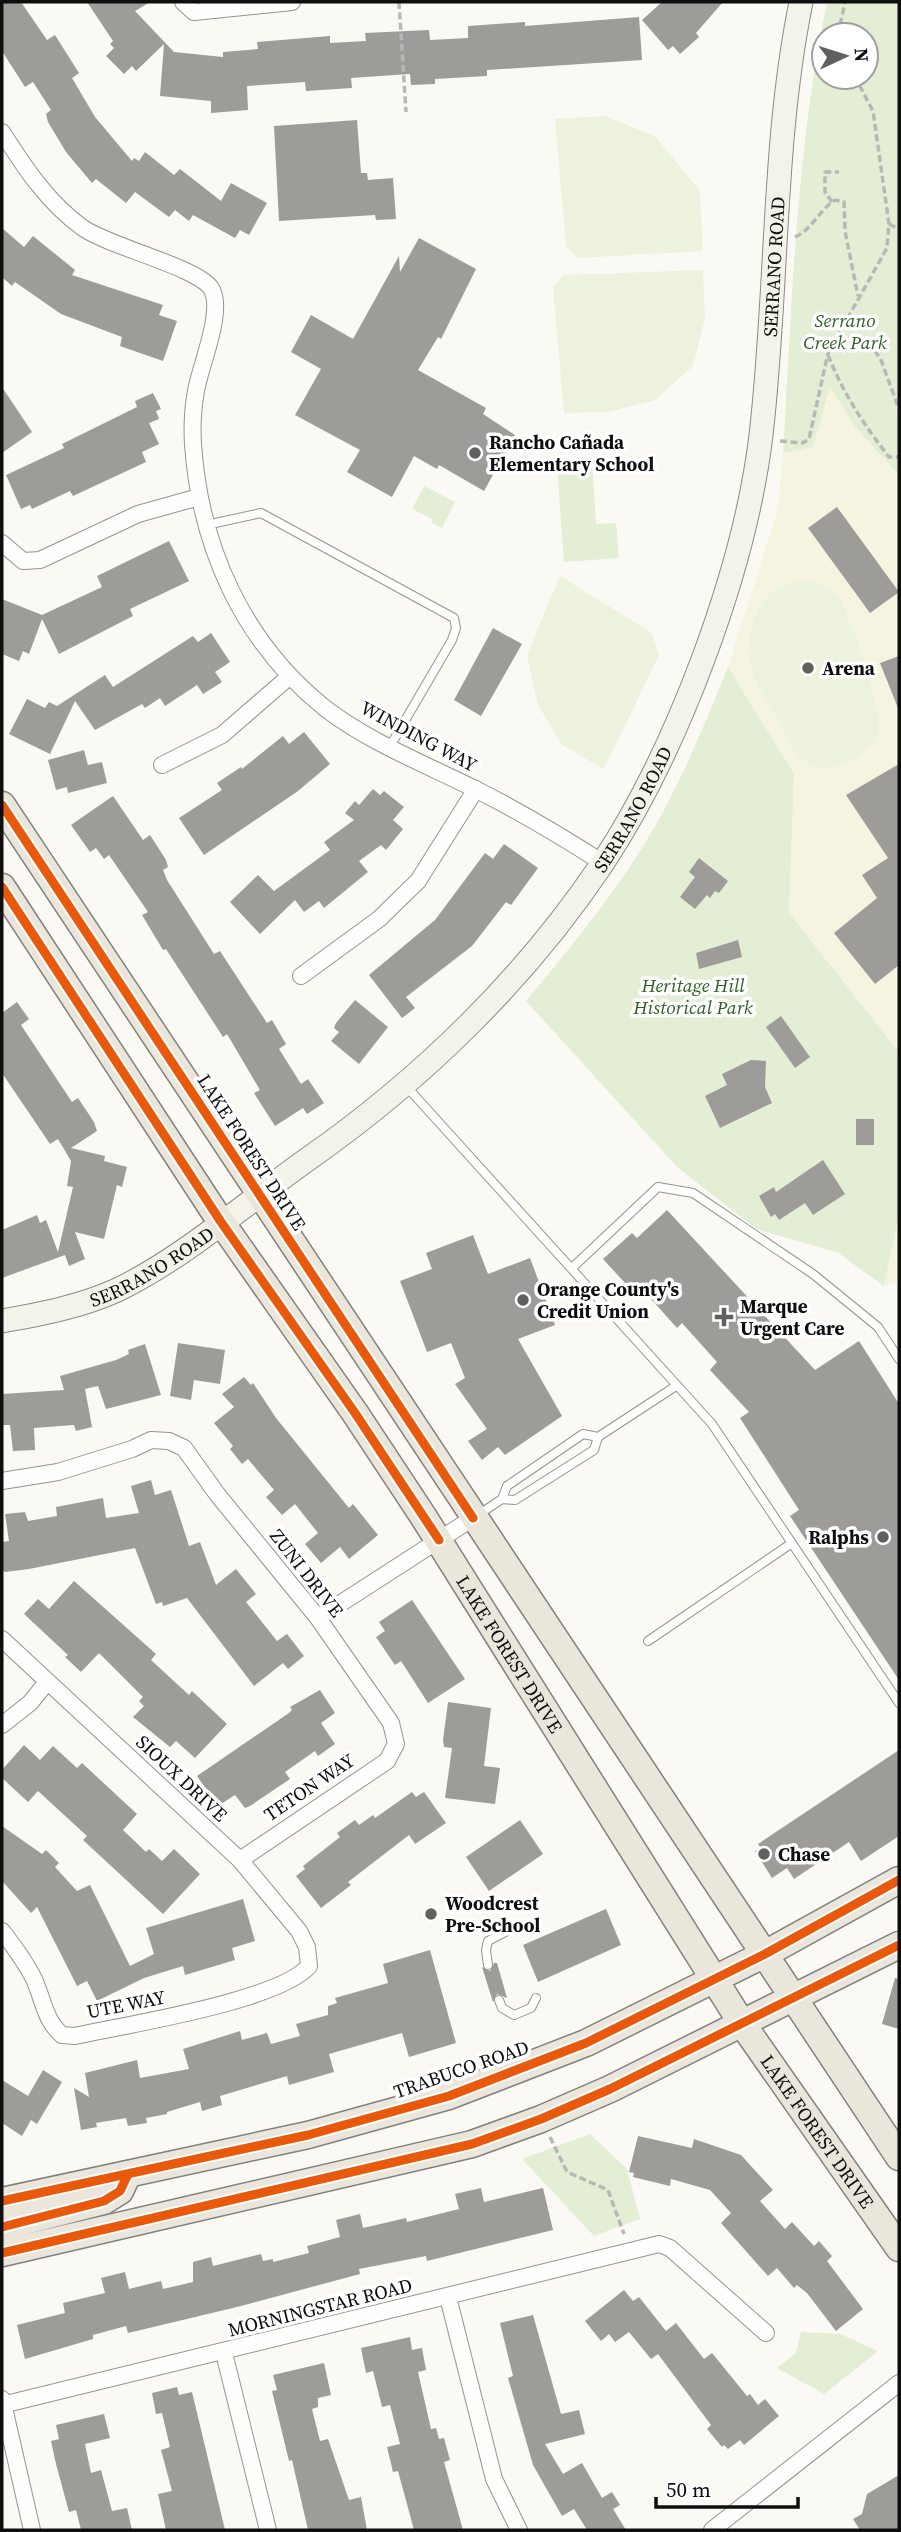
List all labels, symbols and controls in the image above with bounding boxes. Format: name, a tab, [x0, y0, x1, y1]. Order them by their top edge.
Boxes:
north arrow	[810, 21, 880, 91]
text: N	[849, 47, 875, 63]
street label: SERRANO ROAD	[757, 196, 791, 338]
park label: Serrano Creek Park	[803, 307, 887, 355]
place label: Rancho Cañada Elementary School	[489, 429, 654, 477]
marker: Rancho Cañada Elementary School	[467, 445, 483, 461]
place label: Arena	[822, 655, 876, 681]
marker: Arena	[800, 660, 816, 676]
street label: WINDING WAY	[356, 694, 482, 778]
street label: SERRANO ROAD	[587, 742, 678, 877]
park label: Heritage Hill Historical Park	[632, 972, 753, 1020]
street label: LAKE FOREST DRIVE	[192, 1069, 312, 1235]
street label: SERRANO ROAD	[86, 1220, 219, 1313]
place label: Orange County's Credit Union	[537, 1276, 680, 1324]
marker: Orange County's Credit Union	[515, 1292, 531, 1308]
place label: Marque Urgent Care	[740, 1293, 845, 1341]
marker: Marque Urgent Care	[714, 1307, 734, 1327]
street label: ZUNI DRIVE	[264, 1523, 350, 1623]
place label: Ralphs	[808, 1524, 869, 1550]
marker: Ralphs	[875, 1529, 891, 1545]
street label: LAKE FOREST DRIVE	[450, 1570, 569, 1738]
street label: SIOUX DRIVE	[131, 1729, 233, 1827]
street label: TETON WAY	[259, 1747, 359, 1827]
place label: Chase	[778, 1841, 830, 1867]
marker: Chase	[756, 1846, 772, 1862]
place label: Woodcrest Pre-School	[445, 1890, 540, 1938]
marker: Woodcrest Pre-School	[423, 1906, 439, 1922]
street label: UTE WAY	[84, 1984, 168, 2024]
street label: TRABUCO ROAD	[390, 2034, 532, 2104]
street label: LAKE FOREST DRIVE	[755, 2049, 880, 2213]
street label: MORNINGSTAR ROAD	[225, 2272, 415, 2342]
scale bar	[656, 2466, 798, 2510]
text: 50 m	[666, 2475, 711, 2504]

